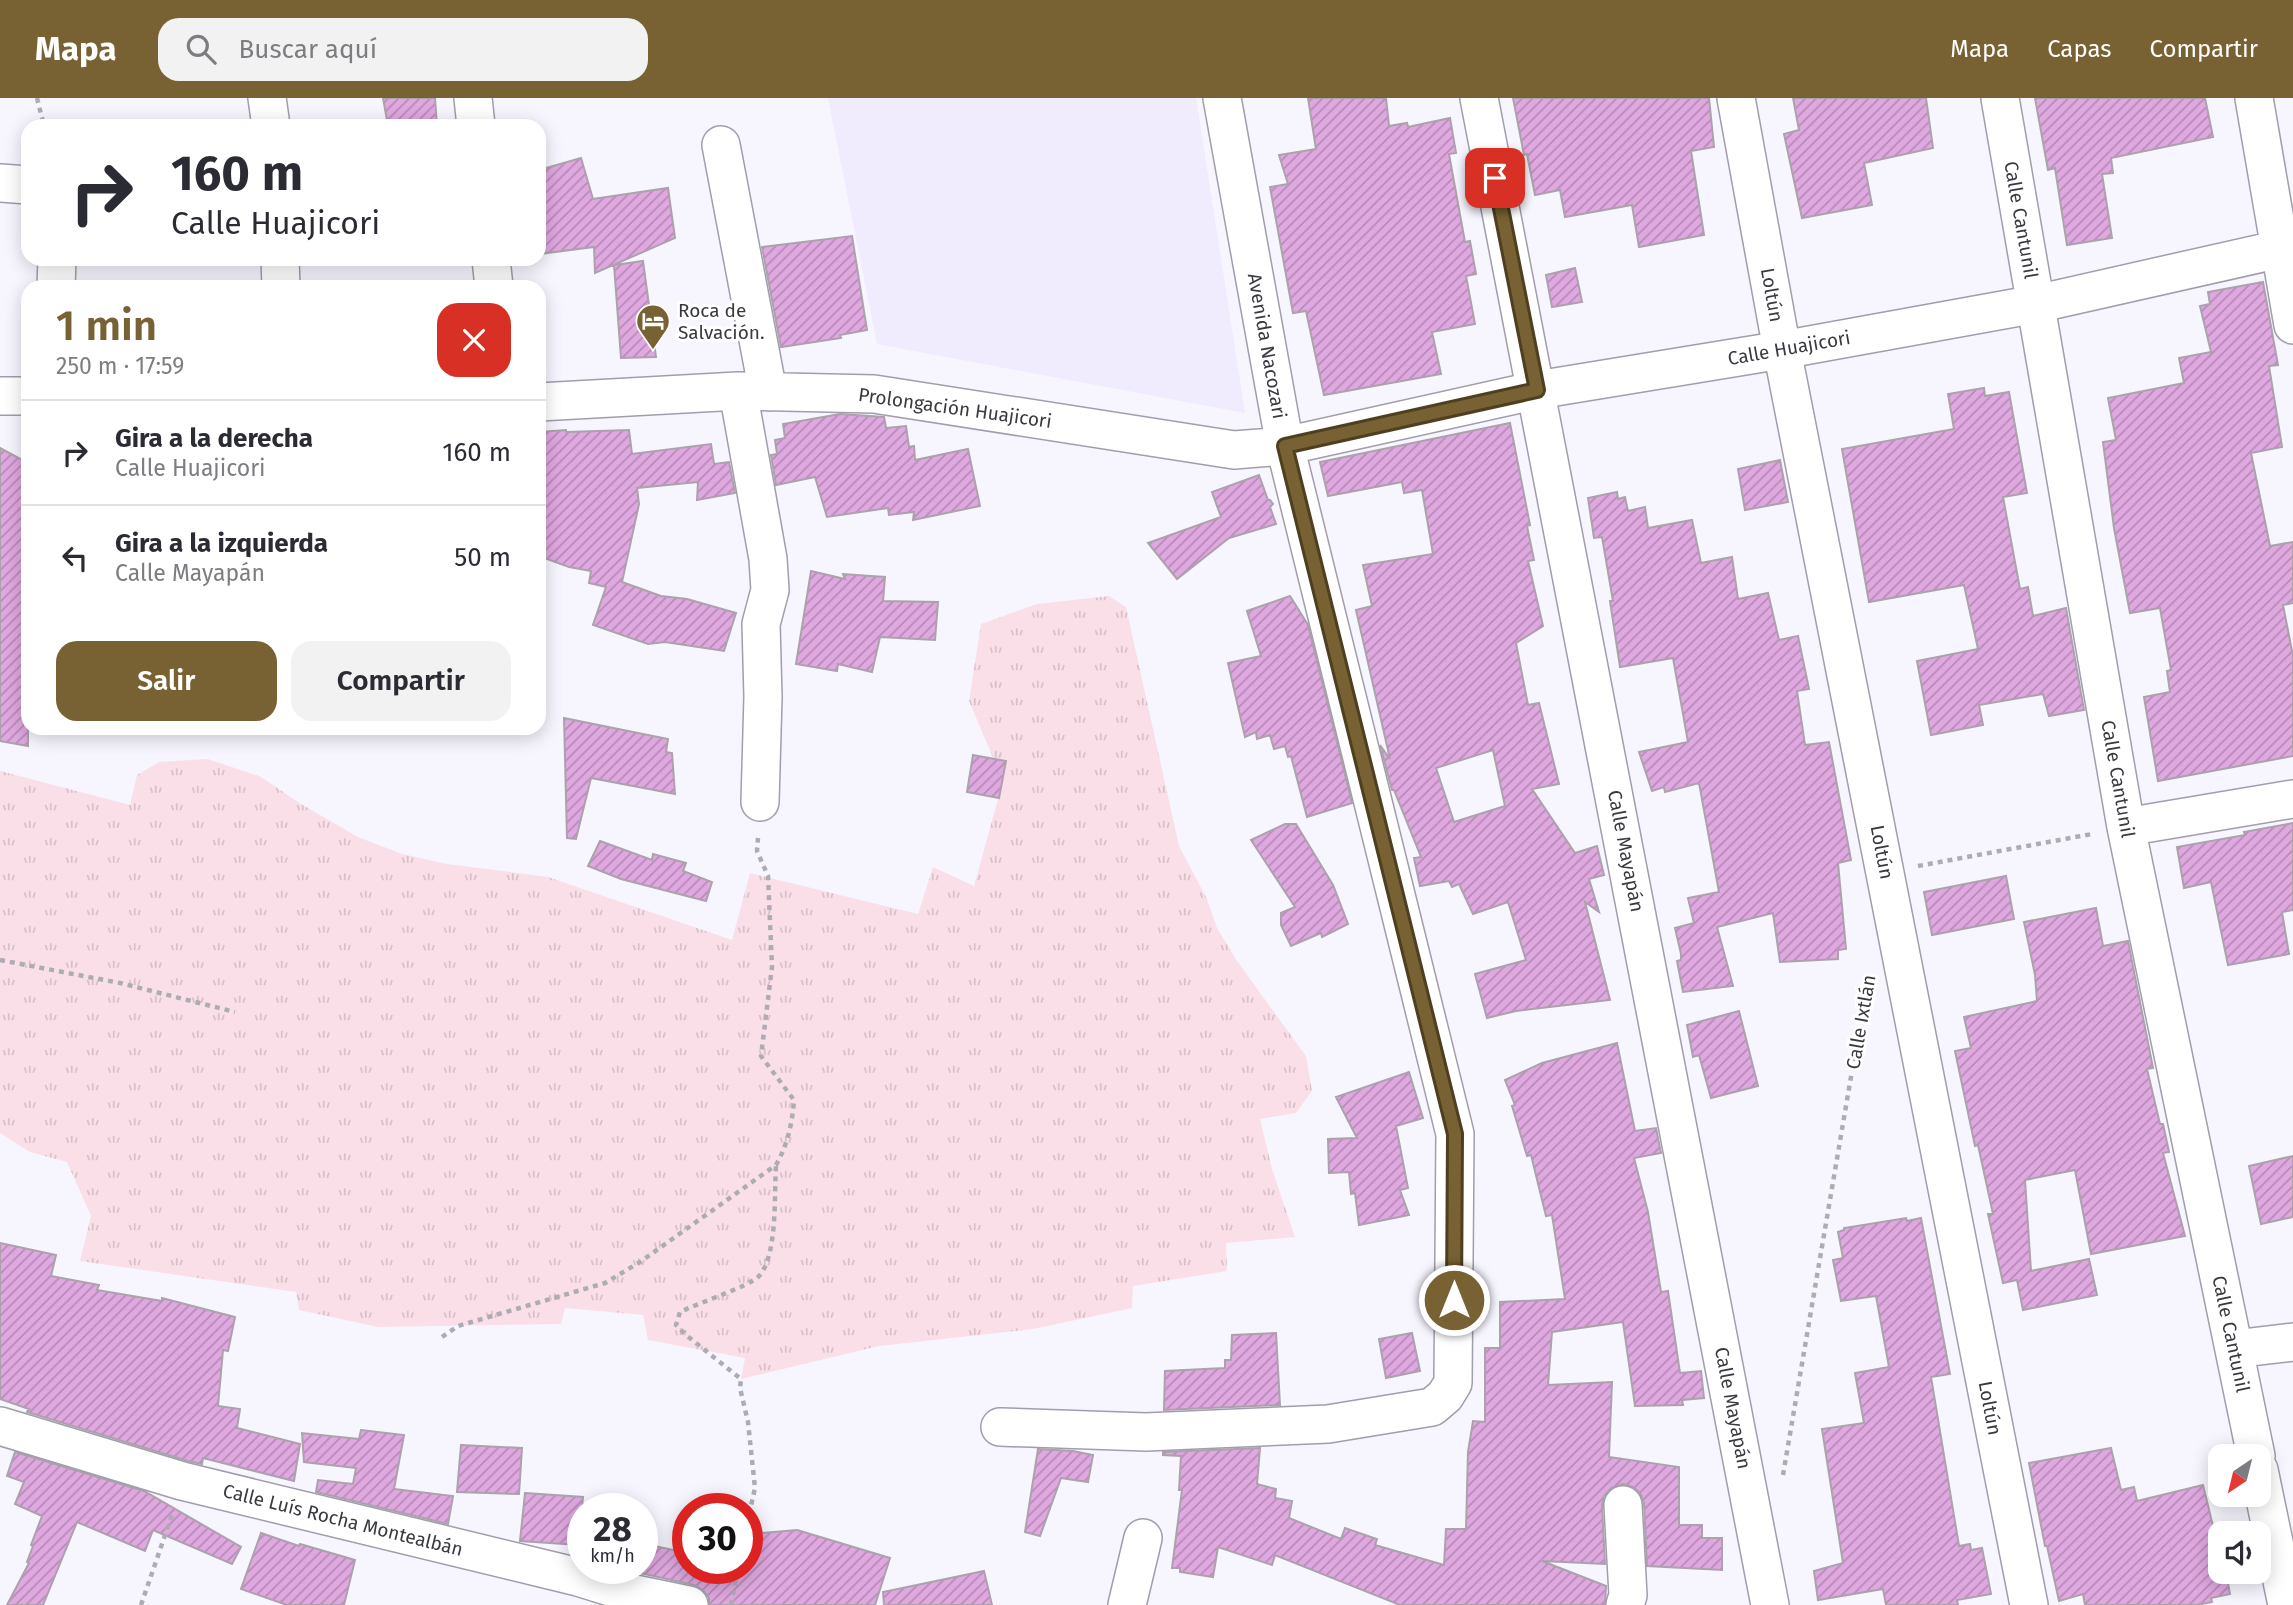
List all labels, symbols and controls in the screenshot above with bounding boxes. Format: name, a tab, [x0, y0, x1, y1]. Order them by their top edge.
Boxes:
search box	[158, 18, 648, 81]
text: Mapa	[35, 29, 116, 69]
icon: search	[182, 30, 220, 68]
text: Buscar aquí	[238, 34, 377, 65]
text: Mapa	[1950, 35, 2009, 63]
text: Capas	[2047, 35, 2111, 63]
text: Compartir	[2149, 35, 2258, 63]
text: 160 m	[171, 144, 303, 203]
icon: right	[56, 147, 147, 238]
pin	[1465, 148, 1525, 208]
icon: arrive	[1476, 159, 1514, 197]
street label: Calle Cantunil	[1999, 159, 2043, 281]
text: Calle Huajicori	[171, 204, 380, 242]
street label: Loltún	[1756, 266, 1788, 324]
street label: Avenida Nacozari	[1243, 271, 1291, 421]
place label: Roca de Salvación.	[678, 299, 765, 344]
text: 1 min	[56, 301, 157, 351]
hotel icon: Roca de Salvación.	[634, 302, 672, 351]
button: close	[437, 303, 511, 377]
street label: Calle Huajicori	[1726, 326, 1852, 370]
text: 250 m · 17:59	[56, 352, 184, 380]
street label: Prolongación Huajicori	[857, 383, 1053, 433]
text: Gira a la derecha	[115, 423, 313, 454]
icon: right	[56, 434, 94, 472]
text: 160 m	[442, 437, 511, 468]
text: Calle Huajicori	[115, 454, 266, 482]
text: Gira a la izquierda	[115, 528, 328, 559]
icon: left	[56, 539, 94, 577]
text: 50 m	[454, 542, 511, 573]
text: Calle Mayapán	[115, 559, 265, 587]
button: Salir	[56, 641, 277, 721]
button: Compartir	[291, 641, 511, 721]
street label: Calle Cantunil	[2096, 718, 2140, 840]
street label: Calle Mayapán	[1603, 788, 1649, 914]
street label: Loltún	[1865, 823, 1899, 881]
street label: Calle Ixtlán	[1841, 973, 1881, 1071]
position arrow	[1417, 1263, 1491, 1337]
street label: Calle Cantunil	[2207, 1273, 2255, 1395]
street label: Calle Mayapán	[1710, 1345, 1756, 1471]
street label: Loltún	[1973, 1379, 2007, 1437]
north arrow	[2208, 1444, 2272, 1507]
map controls	[2208, 1444, 2271, 1584]
street label: Calle Luís Rocha Montealbán	[221, 1479, 465, 1561]
speed limit sign: 30	[672, 1493, 763, 1584]
text: 28	[593, 1508, 632, 1550]
button: sound	[2208, 1521, 2271, 1584]
text: km/h	[590, 1545, 635, 1567]

